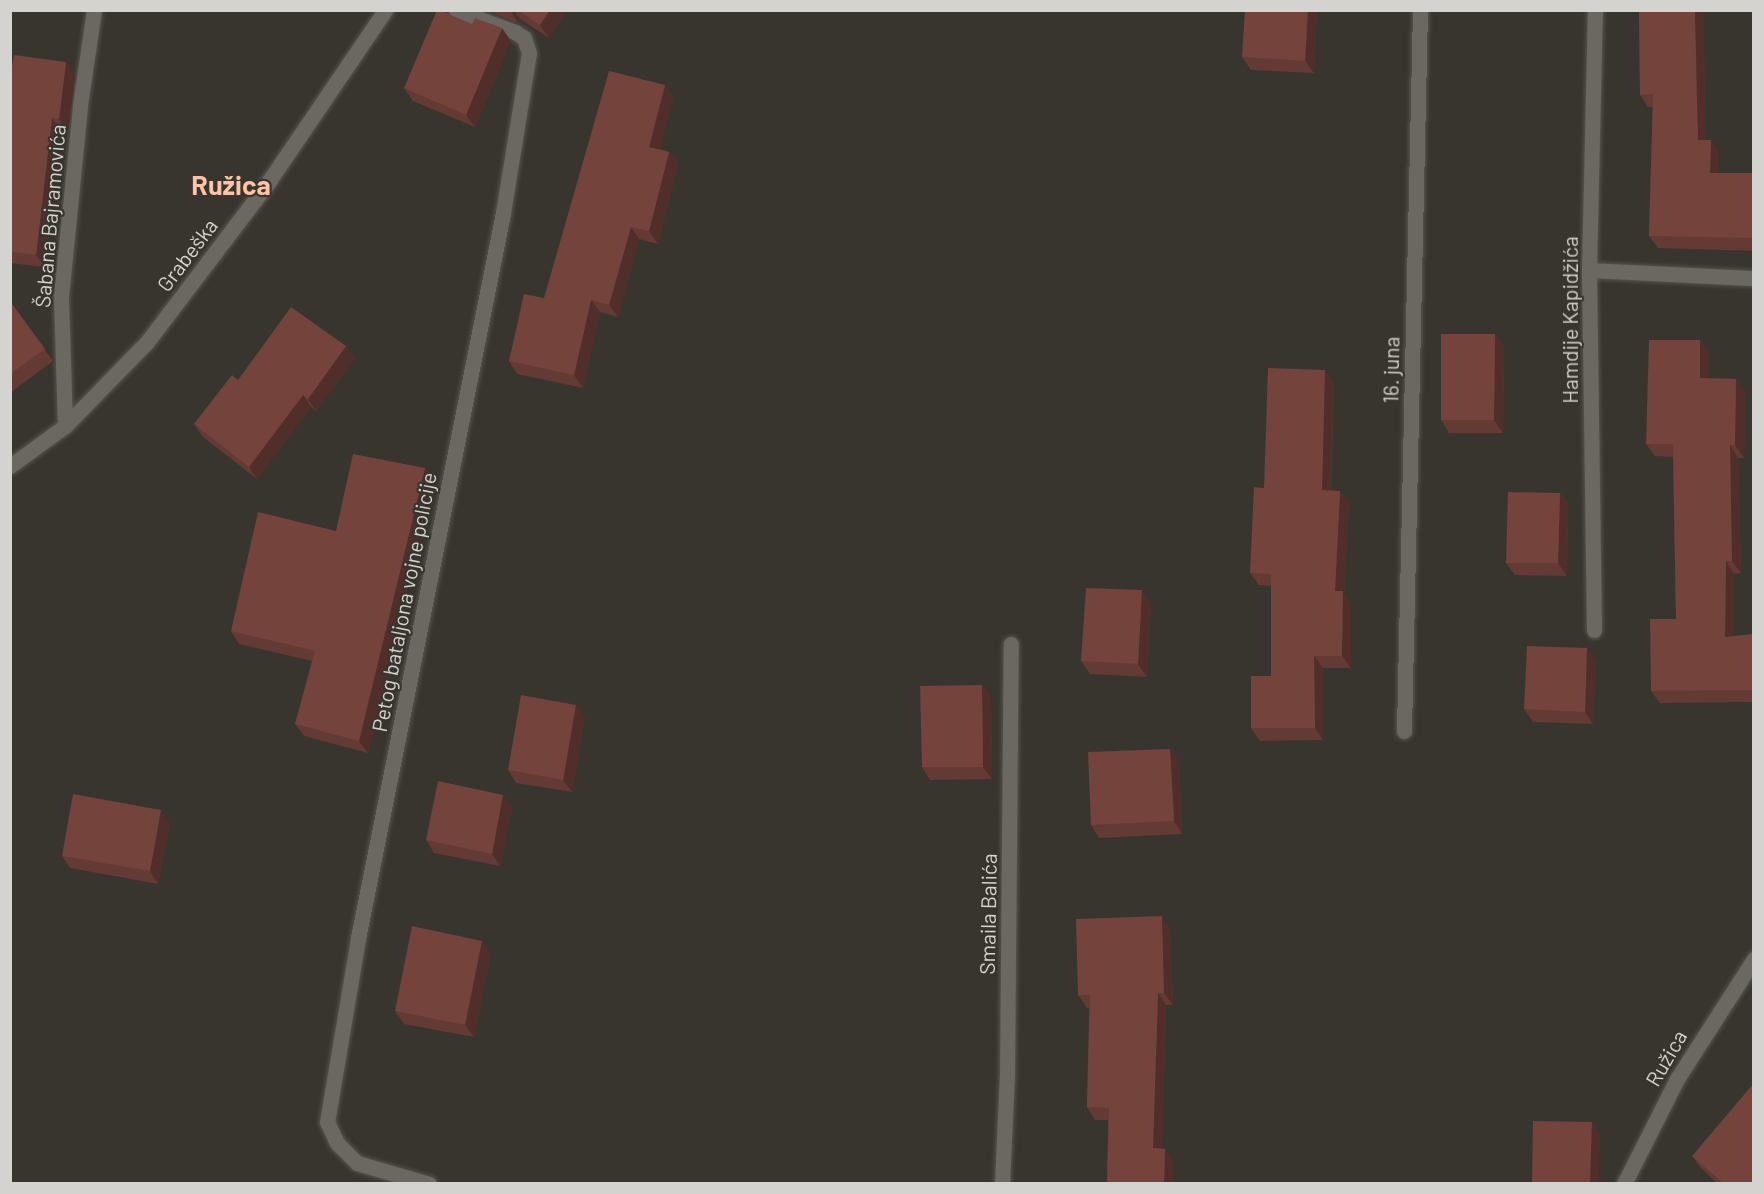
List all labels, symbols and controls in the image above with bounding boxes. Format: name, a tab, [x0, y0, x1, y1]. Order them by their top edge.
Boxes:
street label: Šabana Bajramovića	[29, 123, 71, 309]
district label: Ružica	[191, 169, 271, 201]
street label: Grabeška	[151, 214, 223, 296]
street label: Hamdije Kapidžića	[1557, 236, 1583, 404]
street label: 16. juna	[1378, 336, 1404, 404]
street label: Petog bataljona vojne policije	[366, 470, 442, 734]
street label: Smaila Balića	[974, 853, 1002, 975]
street label: Ružica	[1640, 1026, 1692, 1090]

